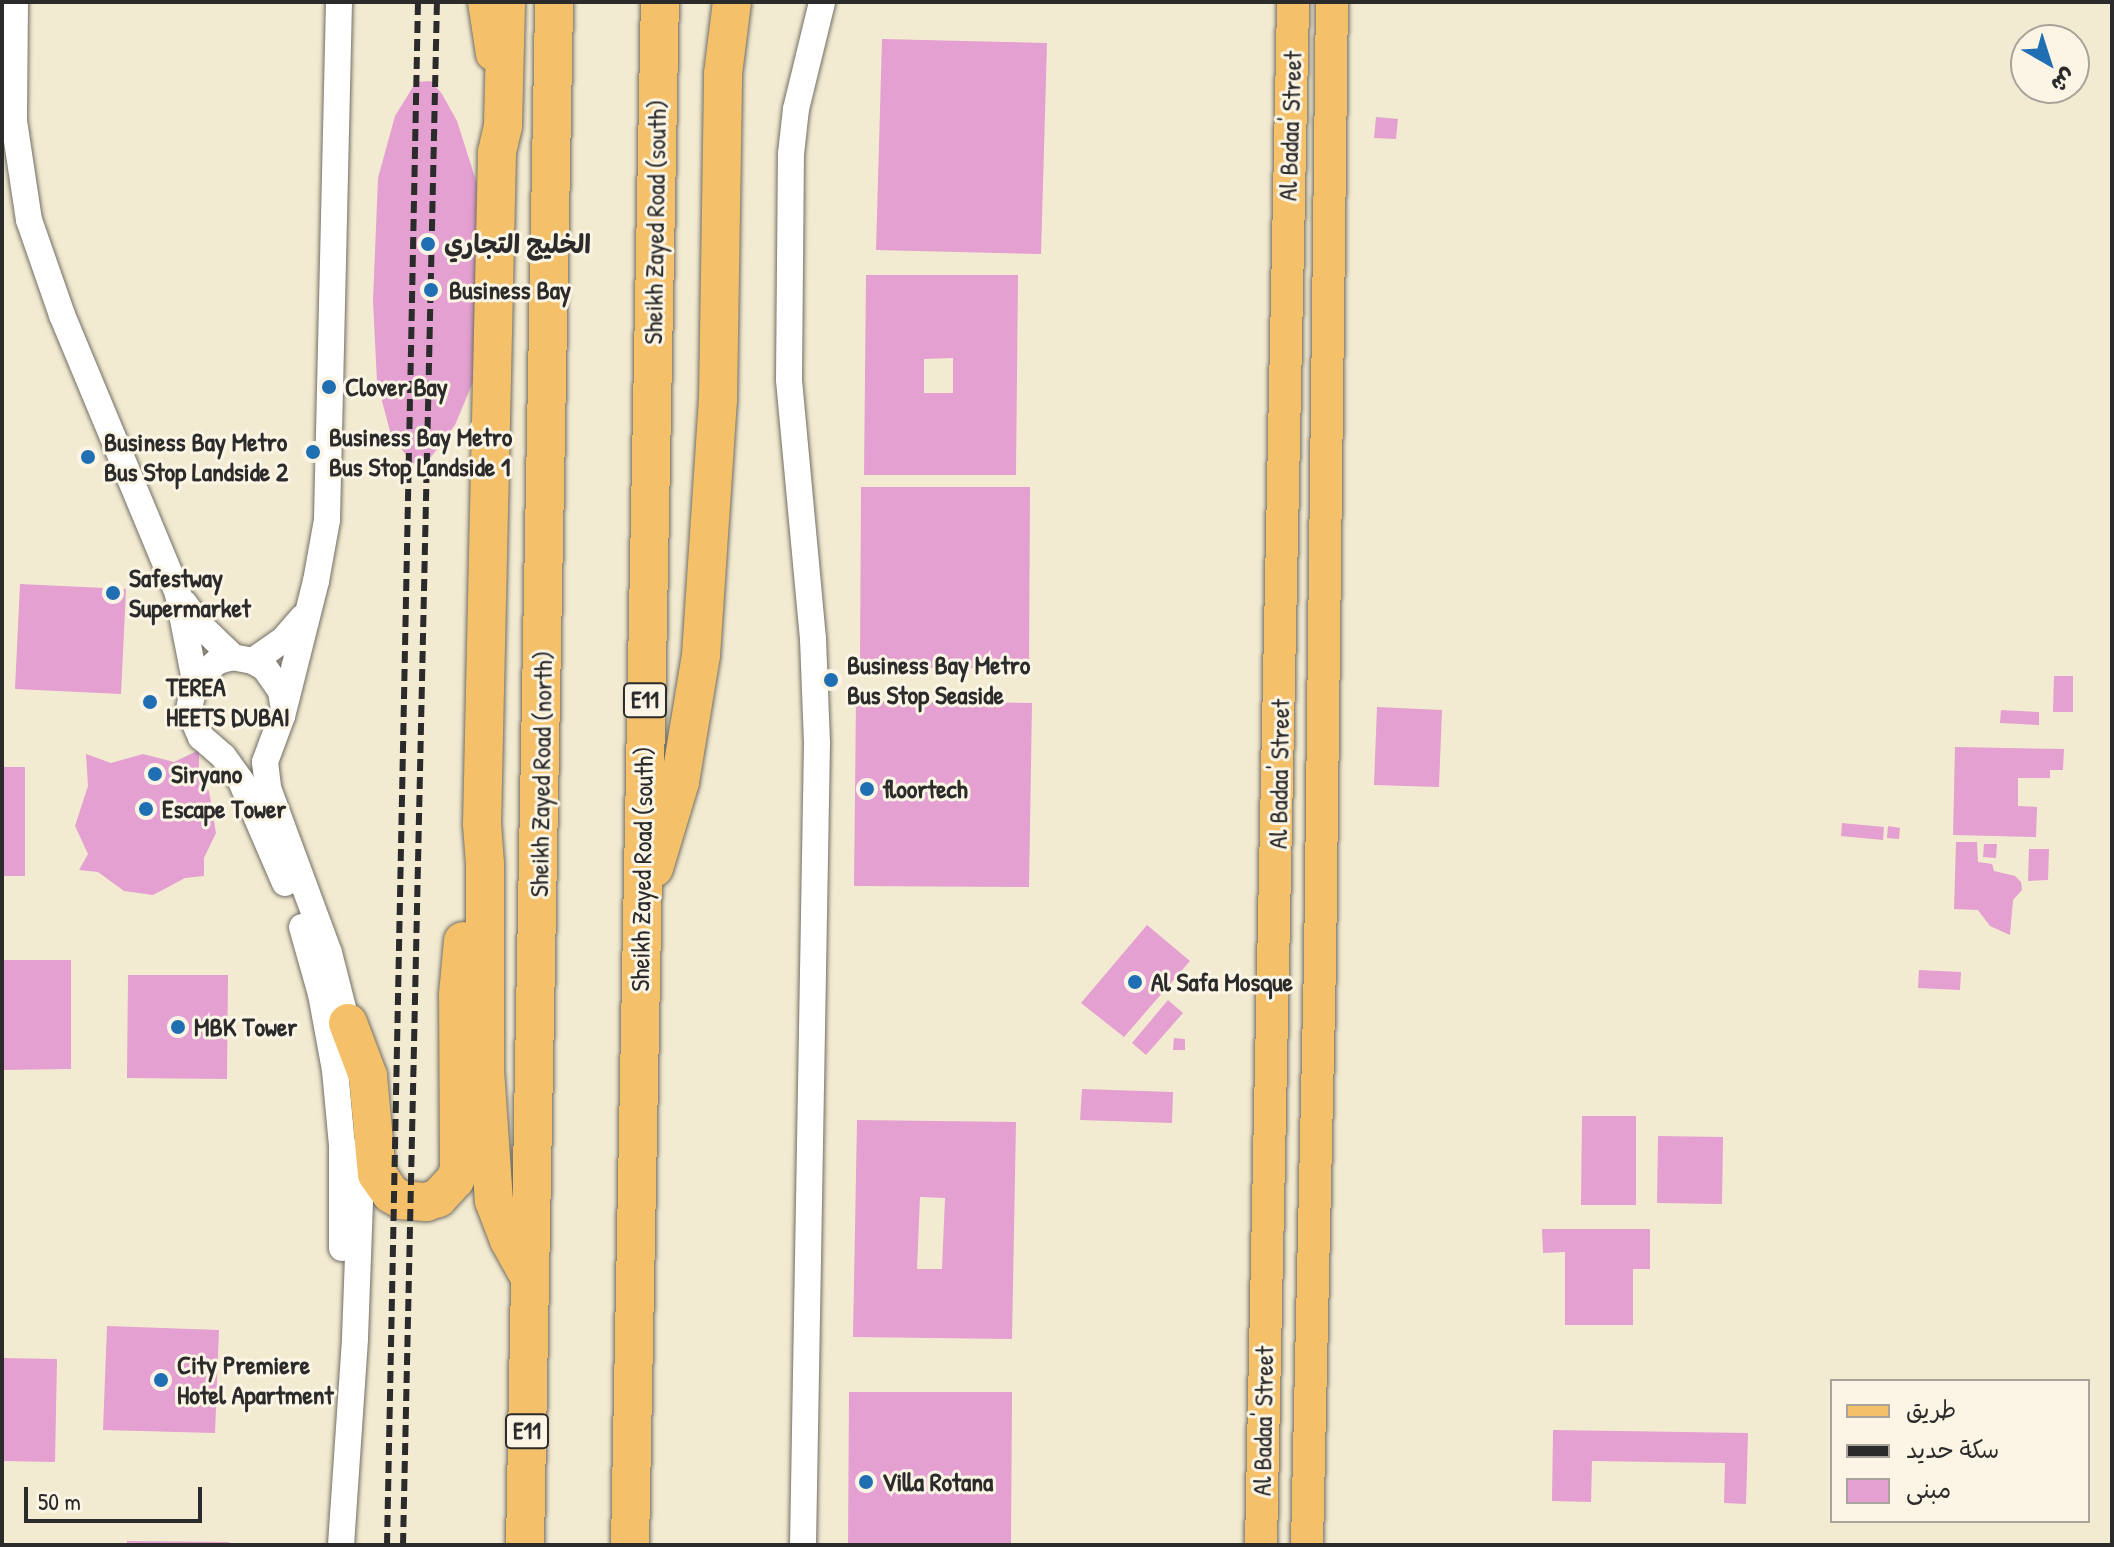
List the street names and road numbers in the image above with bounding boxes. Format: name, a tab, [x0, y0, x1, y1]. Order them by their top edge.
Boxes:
street label: Al Badaa' Street	[1272, 50, 1308, 202]
street label: Sheikh Zayed Road (south)	[637, 99, 673, 345]
street label: Sheikh Zayed Road (north)	[523, 651, 559, 897]
road number: E11	[621, 680, 669, 720]
street label: Al Badaa' Street	[1262, 699, 1296, 849]
street label: Sheikh Zayed Road (south)	[624, 746, 660, 992]
street label: Al Badaa' Street	[1246, 1346, 1280, 1496]
road number: E11	[503, 1411, 551, 1451]

